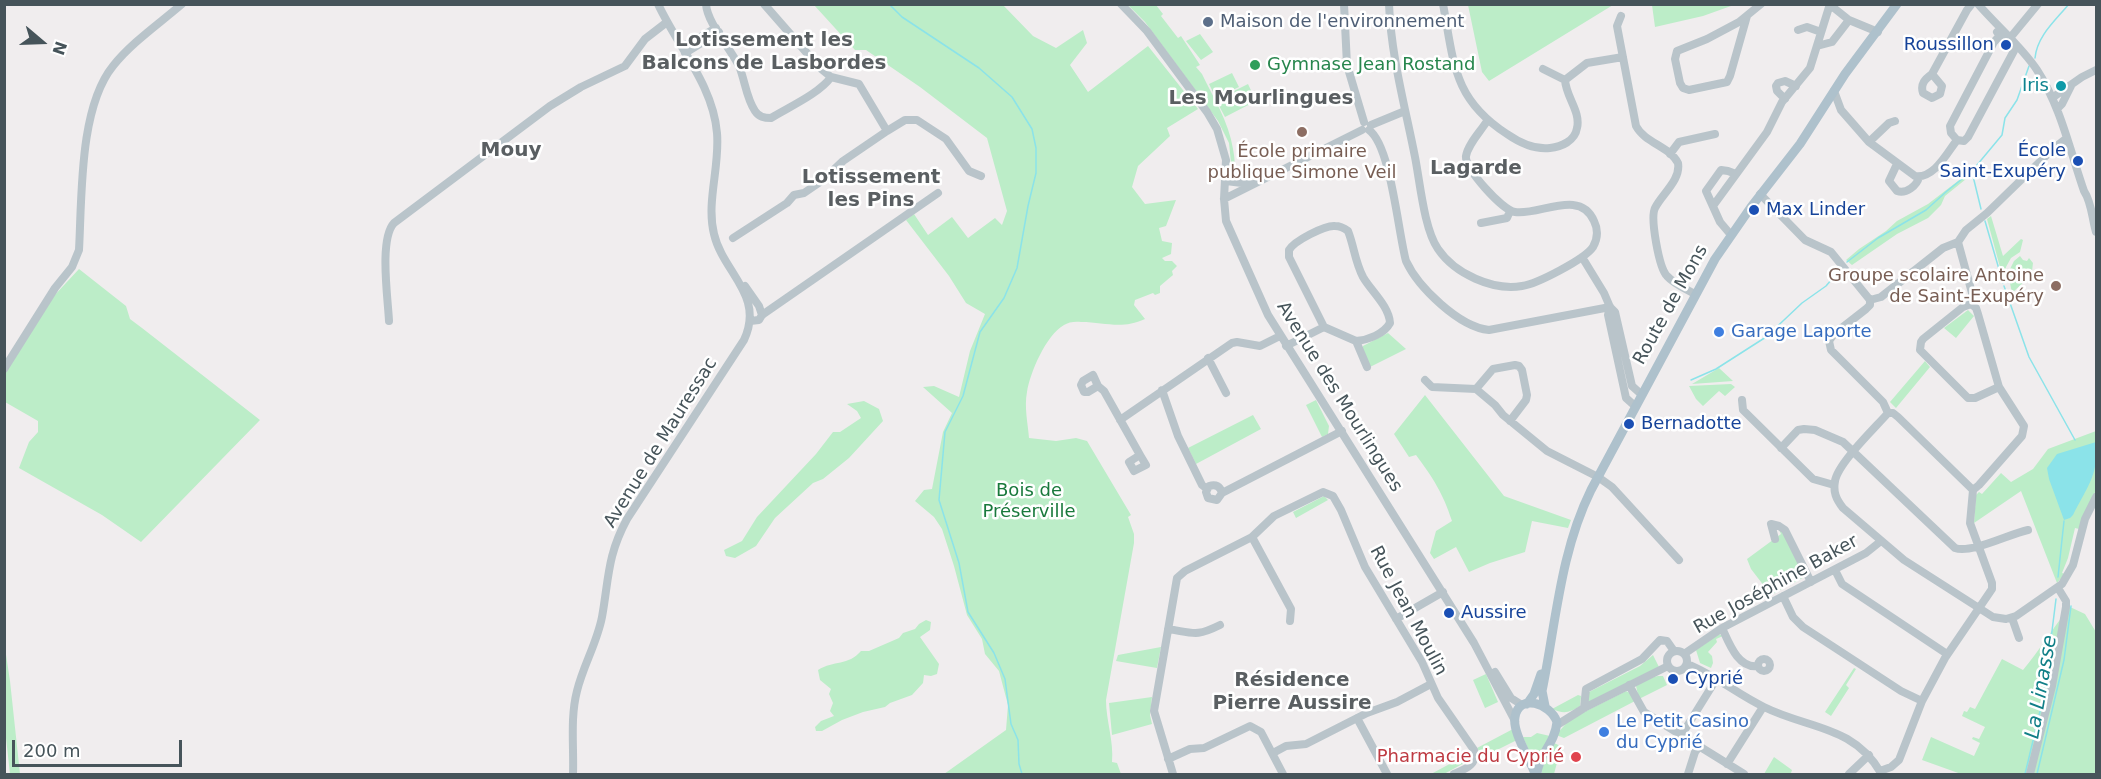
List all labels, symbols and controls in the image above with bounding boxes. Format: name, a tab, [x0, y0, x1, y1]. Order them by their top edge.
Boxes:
place label: Maison de l'environnement	[1220, 11, 1464, 33]
north arrow	[12, 12, 72, 72]
marker: Maison de l'environnement	[1201, 15, 1215, 29]
district label: Lotissement les Balcons de Lasbordes	[642, 29, 886, 76]
place label: Roussillon	[1904, 34, 1994, 56]
marker: Roussillon	[1999, 38, 2013, 52]
text: N	[48, 39, 71, 57]
place label: Gymnase Jean Rostand	[1267, 54, 1475, 76]
marker: Gymnase Jean Rostand	[1248, 58, 1262, 72]
place label: Iris	[2022, 75, 2049, 97]
marker: Iris	[2054, 79, 2068, 93]
district label: Les Mourlingues	[1169, 87, 1353, 111]
marker: École primaire publique Simone Veil	[1295, 125, 1309, 139]
district label: Mouy	[481, 139, 541, 163]
place label: École Saint-Exupéry	[1940, 140, 2066, 182]
place label: École primaire publique Simone Veil	[1207, 141, 1397, 184]
marker: École Saint-Exupéry	[2071, 154, 2085, 168]
district label: Lagarde	[1430, 157, 1522, 181]
district label: Lotissement les Pins	[802, 166, 940, 213]
place label: Max Linder	[1766, 199, 1865, 221]
marker: Max Linder	[1747, 203, 1761, 217]
street label: Route de Mons	[1629, 241, 1713, 369]
place label: Groupe scolaire Antoine de Saint-Exupéry	[1828, 265, 2044, 308]
marker: Groupe scolaire Antoine de Saint-Exupéry	[2049, 279, 2063, 293]
street label: Avenue des Mourlingues	[1271, 298, 1407, 496]
place label: Garage Laporte	[1731, 321, 1872, 343]
marker: Garage Laporte	[1712, 325, 1726, 339]
street label: Avenue de Mauressac	[600, 354, 722, 532]
place label: Bernadotte	[1641, 413, 1742, 435]
marker: Bernadotte	[1622, 417, 1636, 431]
park label: Bois de Préserville	[982, 480, 1076, 522]
street label: Rue Joséphine Baker	[1690, 531, 1862, 639]
street label: Rue Jean Moulin	[1365, 542, 1451, 680]
place label: Aussire	[1461, 602, 1527, 624]
marker: Aussire	[1442, 606, 1456, 620]
water label: La Linasse	[2021, 633, 2063, 741]
place label: Cyprié	[1685, 668, 1743, 690]
district label: Résidence Pierre Aussire	[1212, 669, 1372, 716]
marker: Cyprié	[1666, 672, 1680, 686]
place label: Le Petit Casino du Cyprié	[1616, 711, 1749, 754]
marker: Le Petit Casino du Cyprié	[1597, 725, 1611, 739]
scale bar	[15, 728, 184, 766]
text: 200 m	[23, 740, 81, 761]
place label: Pharmacie du Cyprié	[1377, 746, 1564, 768]
marker: Pharmacie du Cyprié	[1569, 750, 1583, 764]

